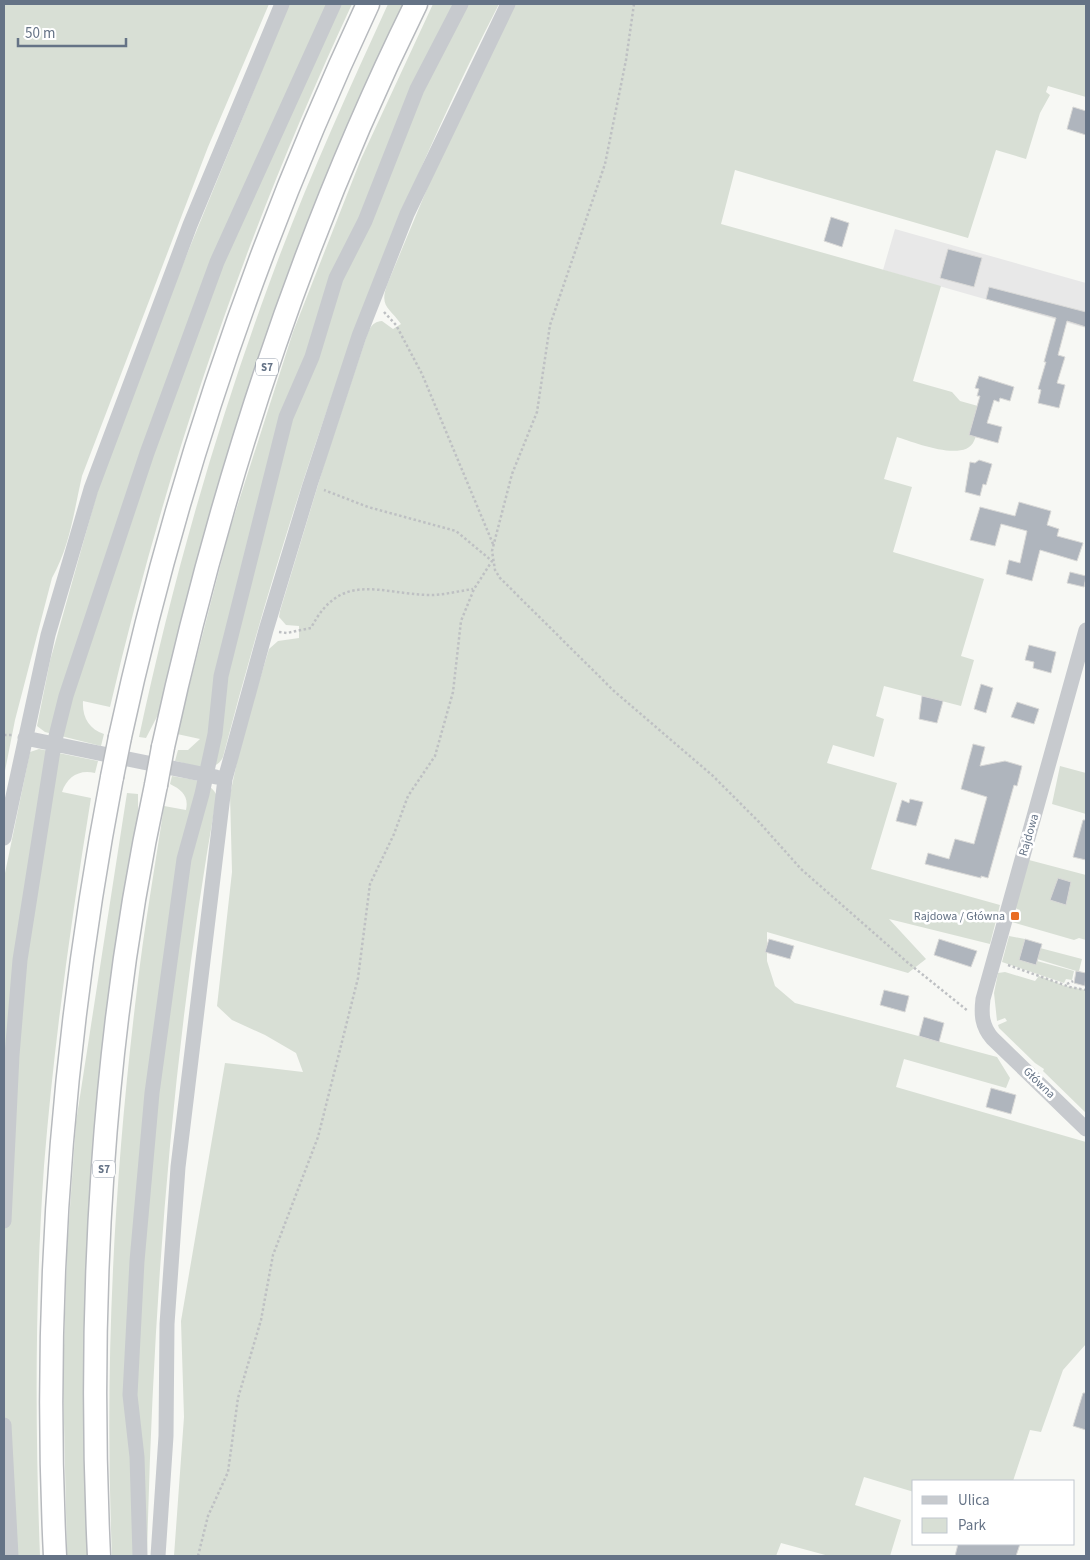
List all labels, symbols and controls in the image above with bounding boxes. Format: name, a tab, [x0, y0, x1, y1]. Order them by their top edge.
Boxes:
scale bar	[18, 15, 125, 47]
text: 50 m	[25, 23, 55, 44]
road number: S7	[256, 358, 278, 376]
street label: Rajdowa	[1015, 812, 1043, 858]
place label: Rajdowa / Główna	[914, 908, 1005, 925]
marker: Rajdowa / Główna	[1009, 910, 1021, 922]
street label: Główna	[1019, 1063, 1059, 1103]
road number: S7	[93, 1160, 115, 1178]
legend	[912, 1480, 1075, 1545]
text: Ulica	[958, 1490, 989, 1511]
text: Park	[958, 1515, 987, 1536]

